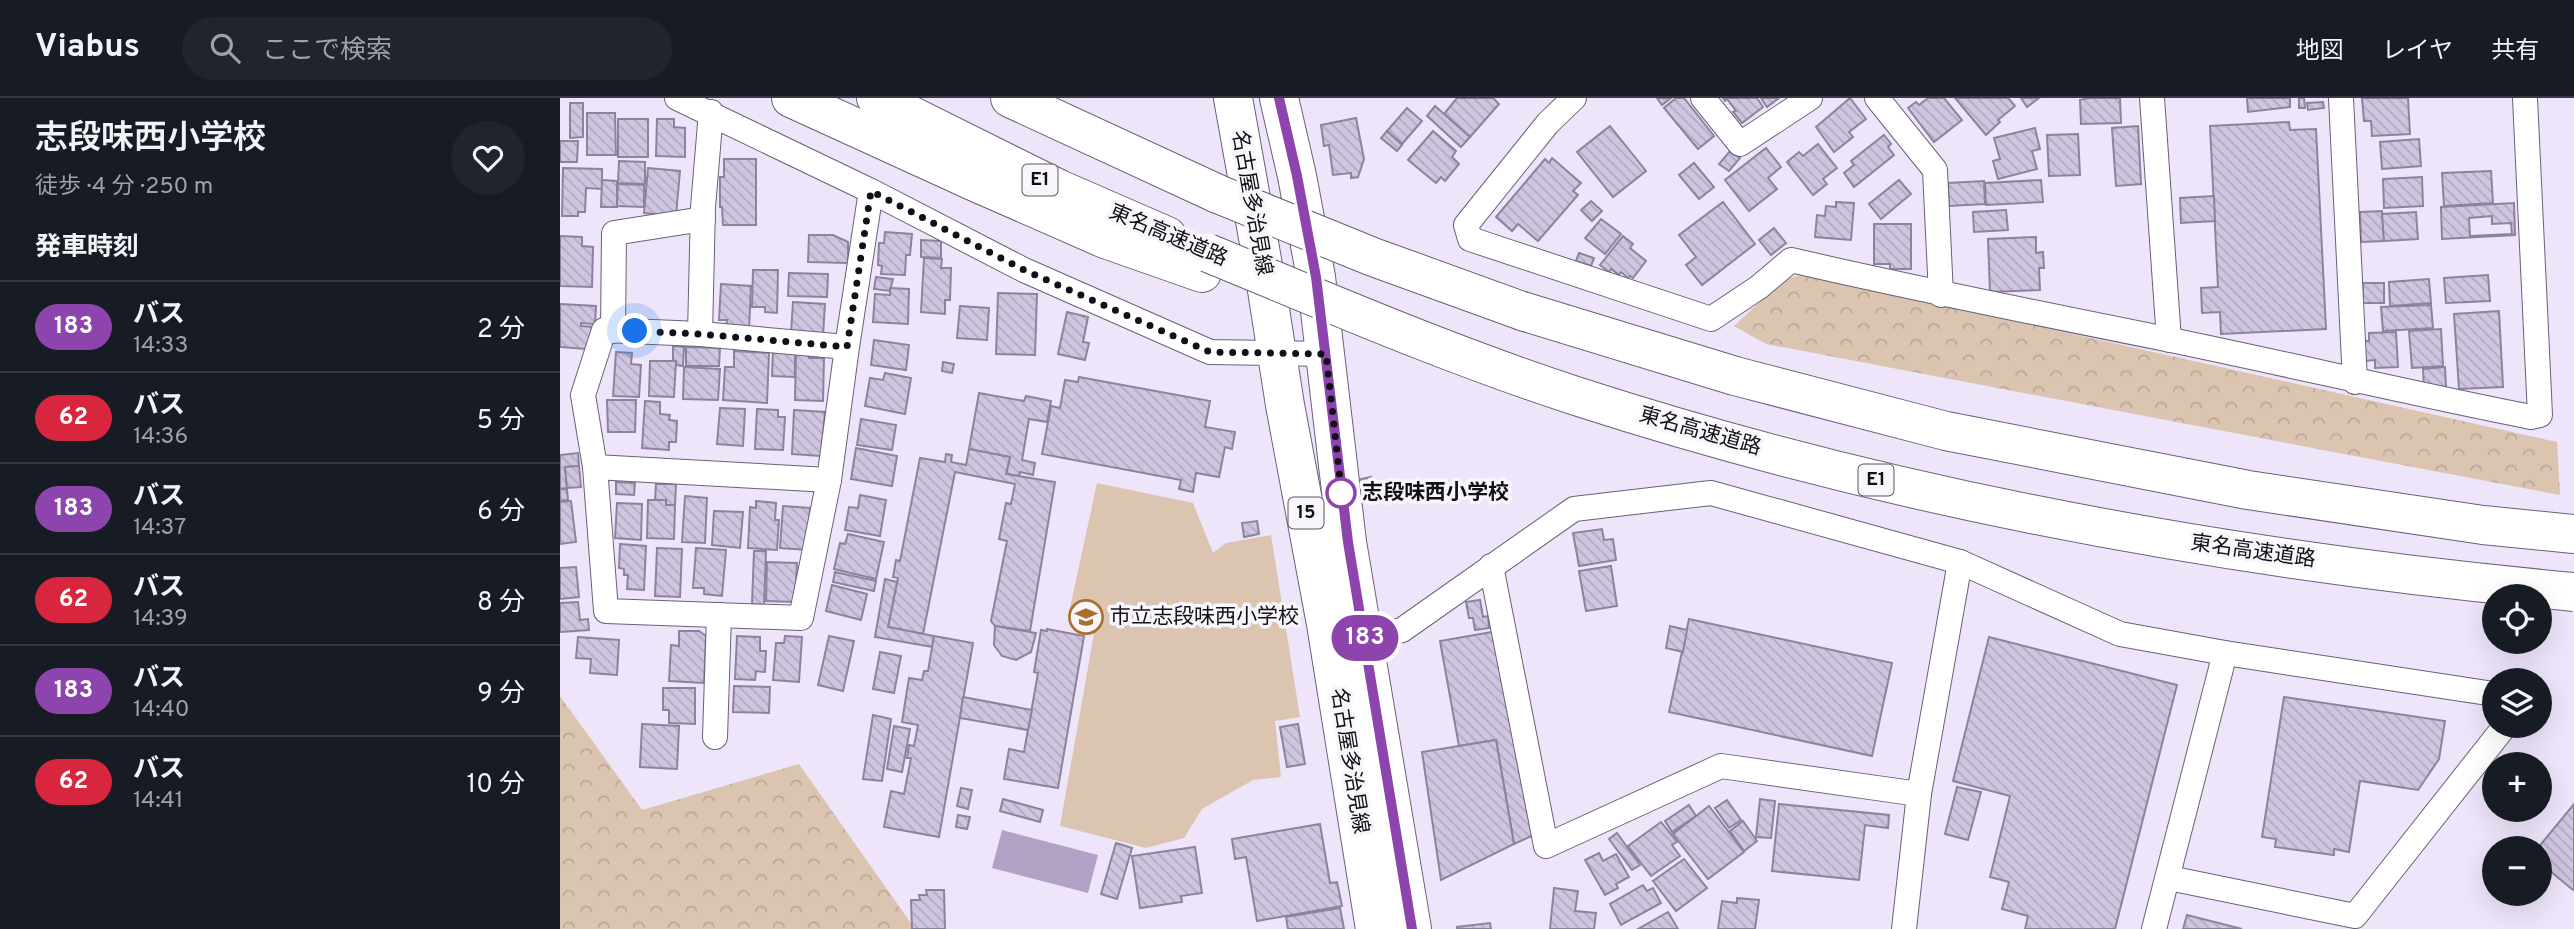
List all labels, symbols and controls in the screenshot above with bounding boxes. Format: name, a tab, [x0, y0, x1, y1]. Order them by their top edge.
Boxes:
search box	[182, 17, 672, 80]
text: Viabus	[35, 27, 140, 69]
icon: search	[206, 29, 244, 67]
text: ここで検索	[262, 35, 392, 68]
text: 地図	[2296, 37, 2344, 67]
text: レイヤ	[2382, 37, 2453, 67]
text: 共有	[2491, 37, 2539, 67]
text: 志段味西小学校	[35, 119, 266, 161]
button: heart	[451, 121, 525, 195]
street label: 名古屋多治見線	[1225, 128, 1277, 278]
road number: E1	[1022, 164, 1058, 195]
text: 徒歩 · 4 分 · 250 m	[35, 173, 213, 202]
street label: 東名高速道路	[1105, 199, 1231, 273]
text: 発車時刻	[35, 232, 139, 265]
text: バス	[133, 299, 185, 332]
text: 183	[54, 312, 93, 342]
your location	[617, 313, 652, 348]
text: 2 分	[477, 314, 525, 347]
text: 14:33	[133, 332, 188, 361]
text: バス	[133, 390, 185, 423]
street label: 東名高速道路	[1636, 402, 1764, 462]
text: 62	[59, 403, 88, 433]
text: 5 分	[477, 405, 525, 438]
text: 14:36	[133, 423, 188, 452]
road number: E1	[1858, 464, 1894, 496]
marker: 志段味西小学校	[1326, 478, 1356, 508]
place label: 志段味西小学校	[1362, 480, 1509, 507]
text: バス	[133, 481, 185, 514]
text: 183	[54, 494, 93, 524]
text: 6 分	[477, 496, 525, 529]
road number: 15	[1288, 498, 1324, 528]
text: 14:37	[133, 514, 186, 543]
street label: 東名高速道路	[2189, 530, 2317, 574]
text: バス	[133, 572, 185, 605]
map controls	[2482, 584, 2552, 906]
button: locate	[2482, 584, 2552, 654]
text: 62	[59, 585, 88, 615]
text: 8 分	[477, 587, 525, 620]
school or university icon: 市立志段味西小学校	[1067, 598, 1105, 636]
place label: 市立志段味西小学校	[1110, 604, 1299, 631]
text: 14:39	[133, 605, 188, 634]
line badge: 183	[1325, 615, 1405, 661]
text: 183	[1345, 623, 1385, 653]
text: バス	[133, 663, 185, 696]
button: layers	[2482, 668, 2552, 738]
text: 183	[54, 676, 93, 706]
text: 9 分	[477, 678, 525, 711]
street label: 名古屋多治見線	[1324, 686, 1374, 836]
text: 14:40	[133, 696, 190, 725]
button: +	[2482, 752, 2552, 822]
text: バス	[133, 754, 185, 787]
text: 62	[59, 767, 88, 797]
text: 10 分	[466, 769, 525, 802]
text: 14:41	[133, 787, 183, 816]
button: −	[2482, 836, 2552, 906]

